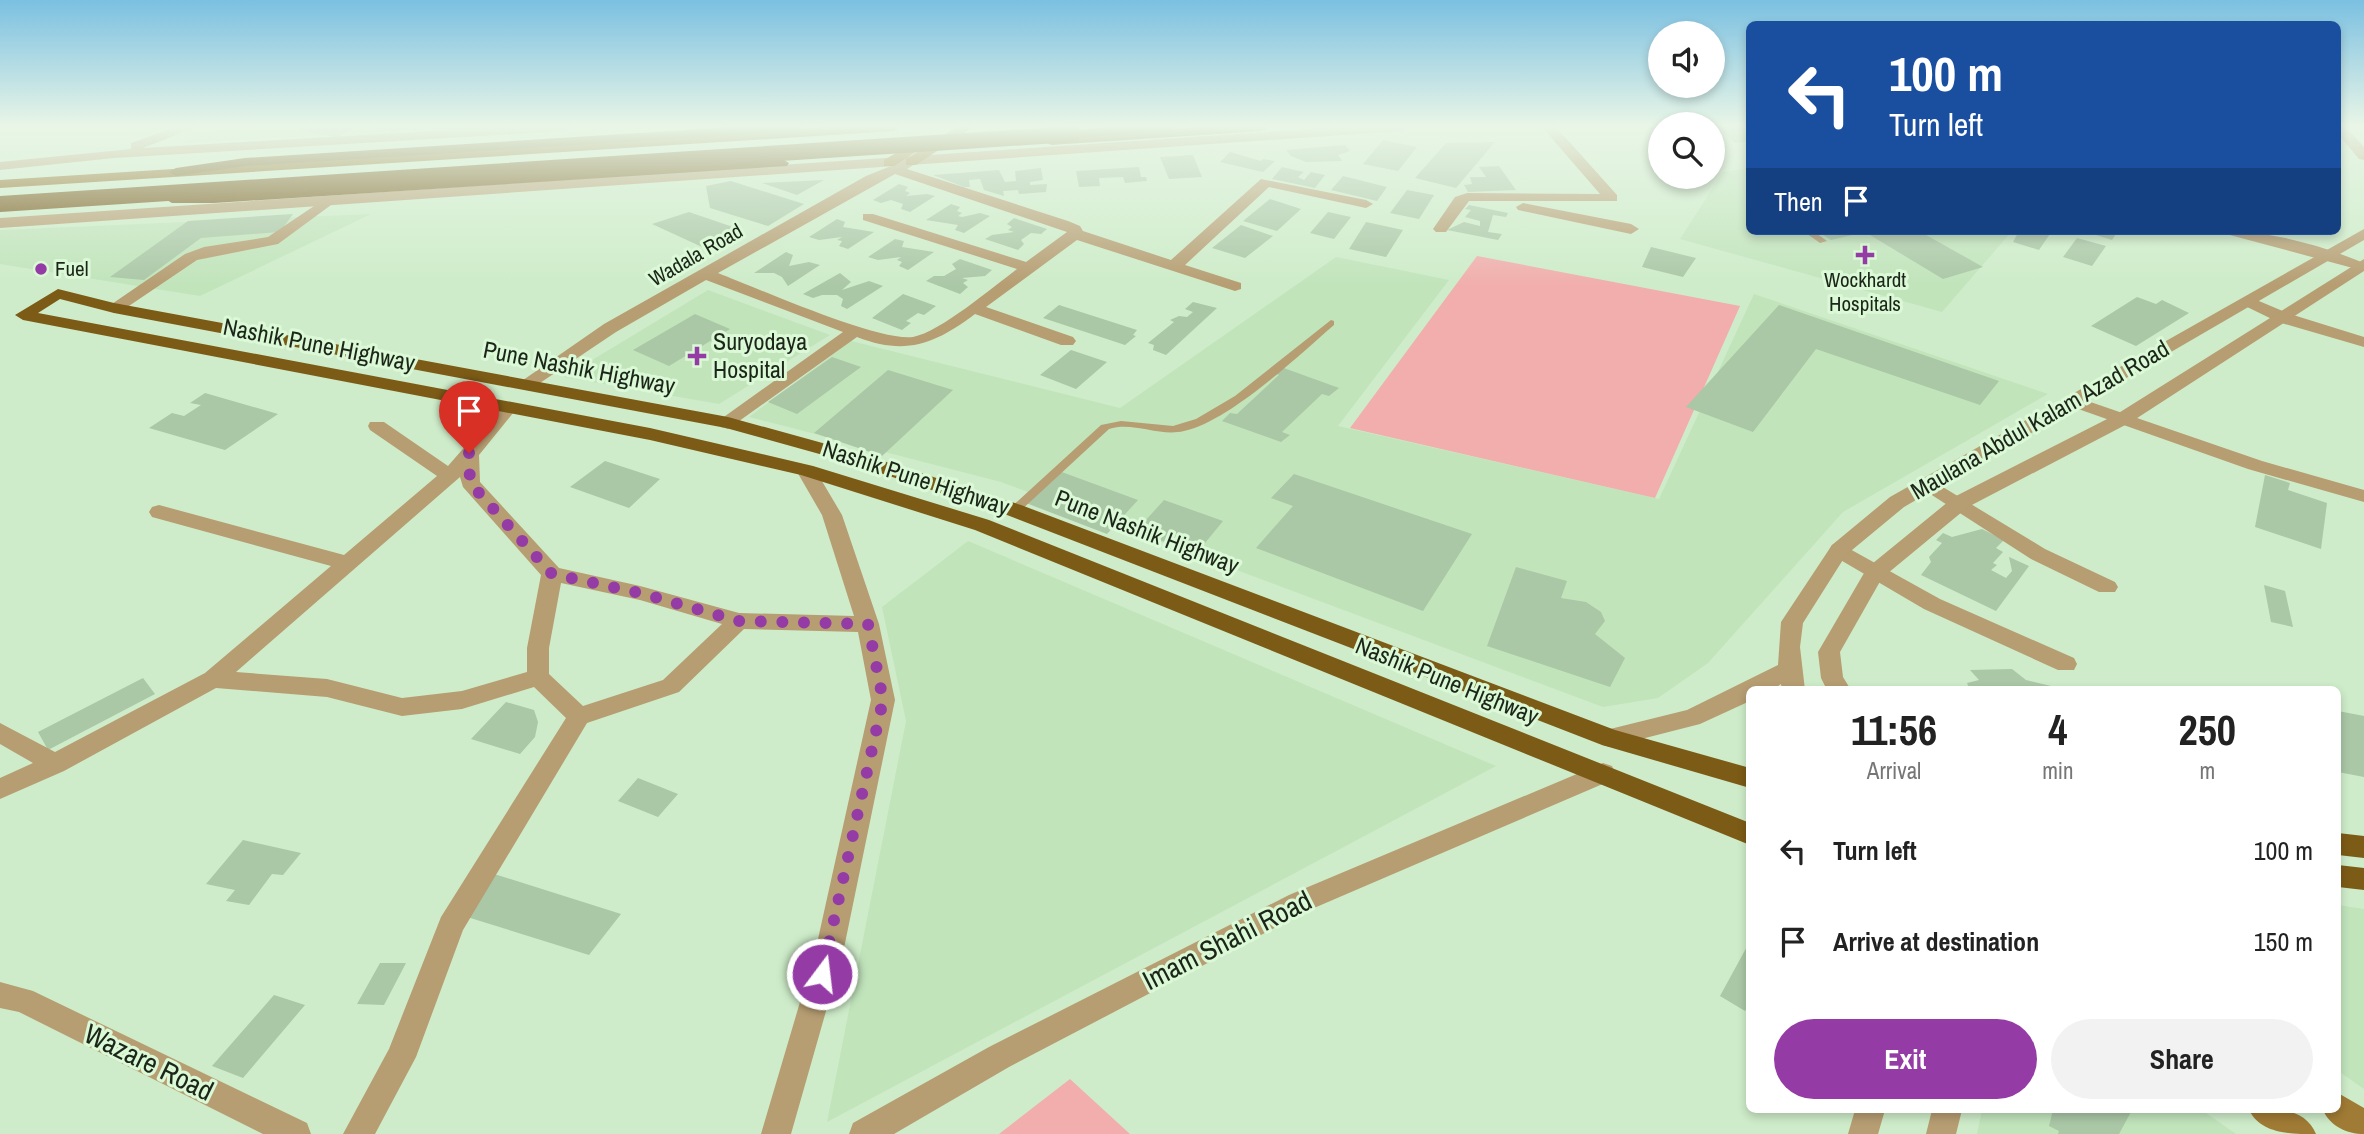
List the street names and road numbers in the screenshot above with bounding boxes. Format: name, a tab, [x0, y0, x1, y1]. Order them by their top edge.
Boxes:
street label: Wadala Road	[644, 216, 748, 293]
street label: Nashik Pune Highway	[221, 310, 418, 378]
street label: Maulana Abdul Kalam Azad Road	[1905, 332, 2174, 506]
street label: Pune Nashik Highway	[481, 333, 678, 401]
street label: Nashik Pune Highway	[819, 432, 1014, 522]
street label: Pune Nashik Highway	[1051, 481, 1244, 581]
street label: Nashik Pune Highway	[1351, 629, 1544, 731]
street label: Imam Shahi Road	[1136, 881, 1318, 999]
street label: Wazare Road	[78, 1014, 220, 1110]

